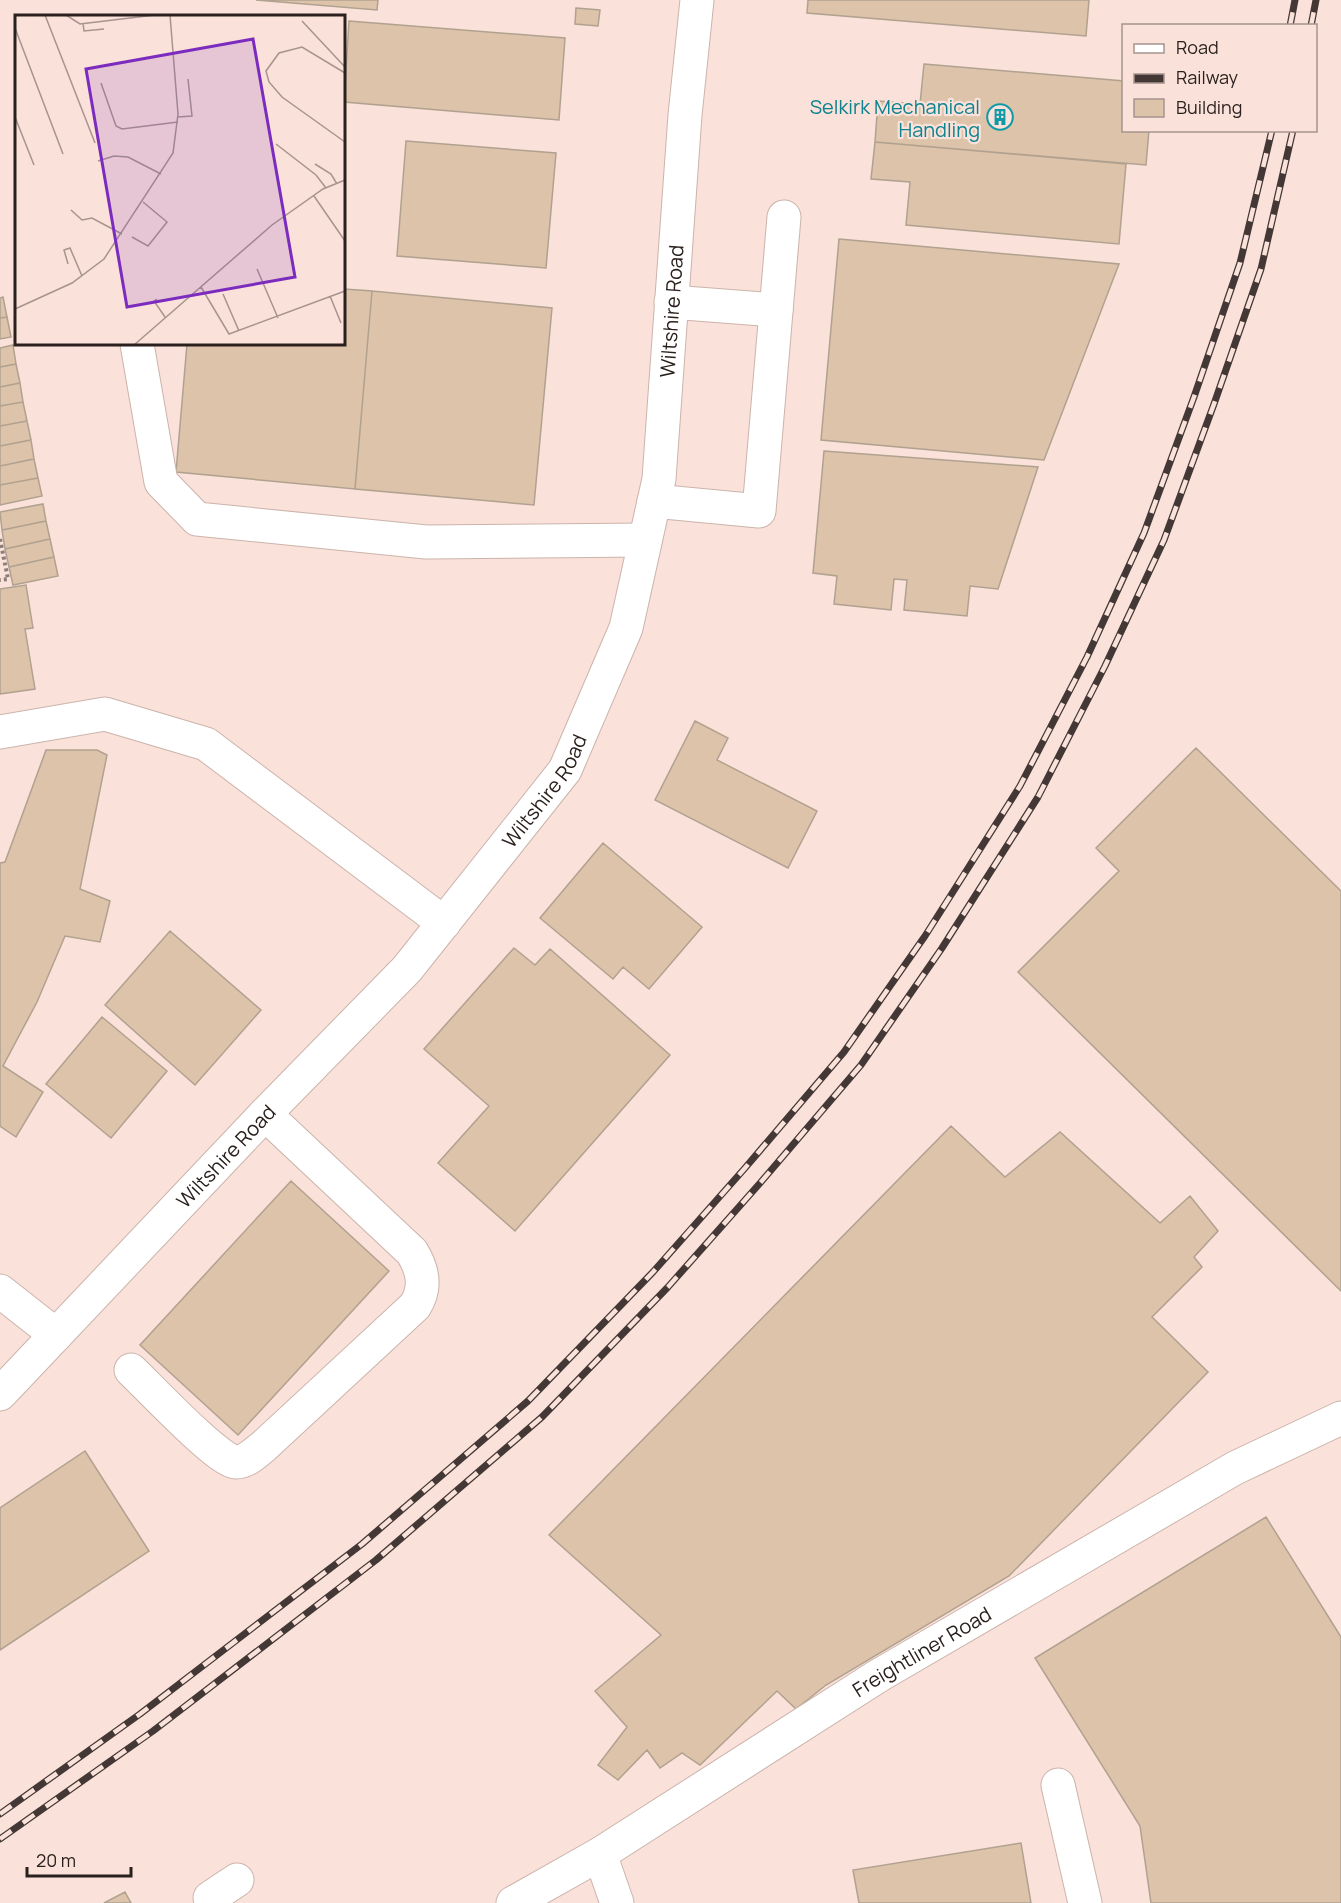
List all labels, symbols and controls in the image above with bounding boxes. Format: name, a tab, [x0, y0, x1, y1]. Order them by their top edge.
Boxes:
inset map	[15, 15, 345, 345]
legend	[1122, 24, 1317, 132]
text: Road	[1176, 35, 1219, 59]
text: Railway	[1176, 65, 1238, 89]
place label: Selkirk Mechanical Handling	[810, 93, 980, 143]
text: Building	[1176, 95, 1242, 119]
building icon: Selkirk Mechanical Handling	[985, 102, 1015, 132]
street label: Wiltshire Road	[653, 244, 689, 378]
street label: Wiltshire Road	[495, 730, 592, 853]
street label: Wiltshire Road	[170, 1098, 281, 1213]
street label: Freightliner Road	[847, 1600, 996, 1703]
scale bar	[27, 1840, 130, 1878]
text: 20 m	[36, 1848, 76, 1872]

